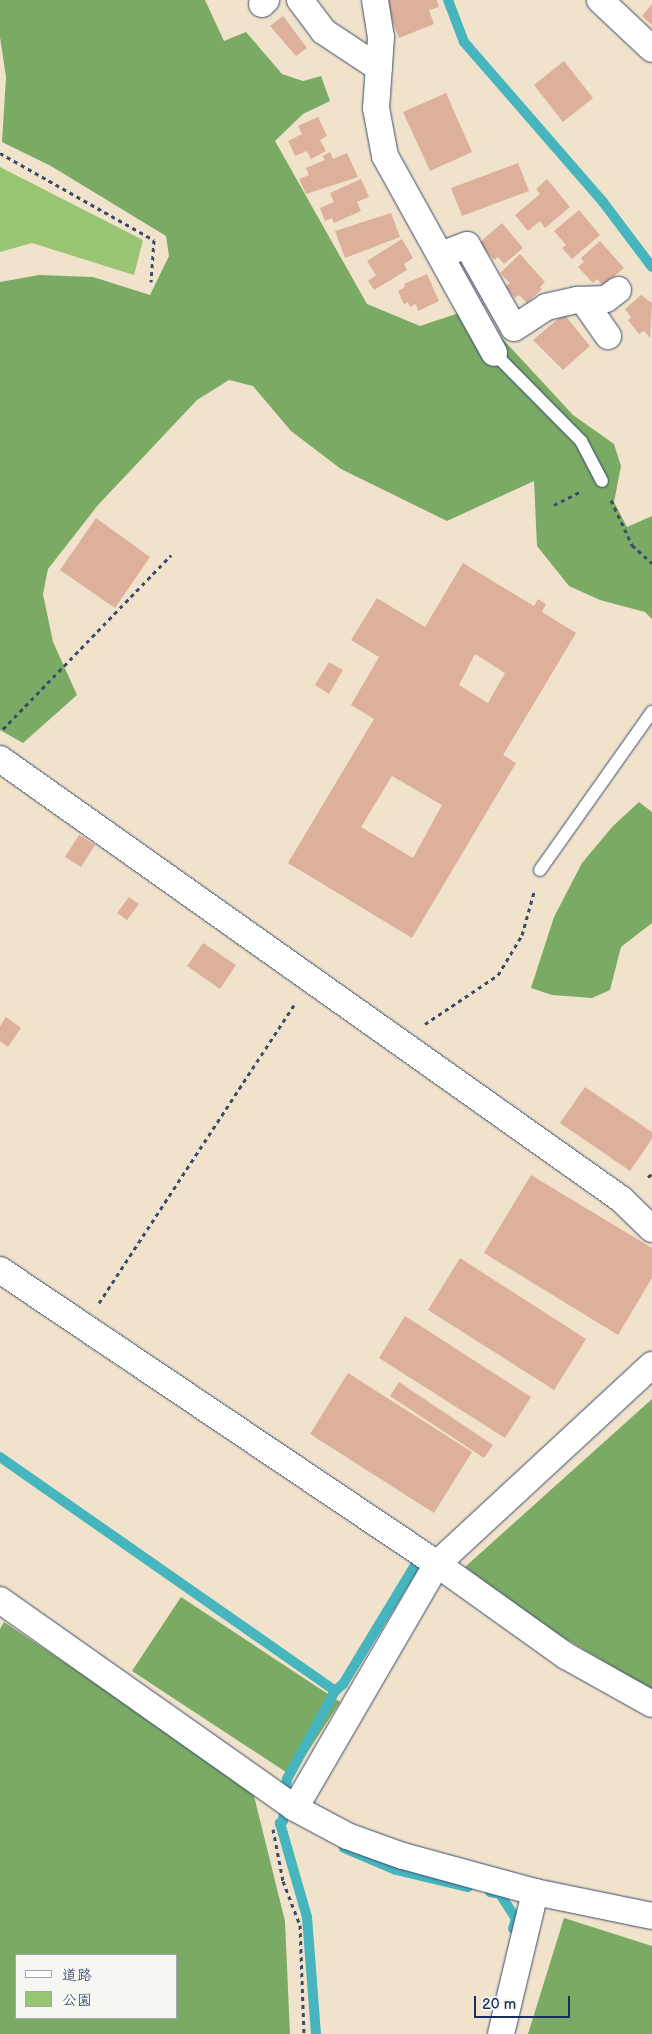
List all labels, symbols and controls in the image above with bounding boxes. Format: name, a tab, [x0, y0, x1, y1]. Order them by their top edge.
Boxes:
legend	[15, 1954, 178, 2019]
text: 道路	[62, 1966, 92, 1985]
scale bar	[477, 1986, 573, 2018]
text: 公園	[62, 1991, 92, 2010]
text: 20 m	[482, 1995, 516, 2014]

